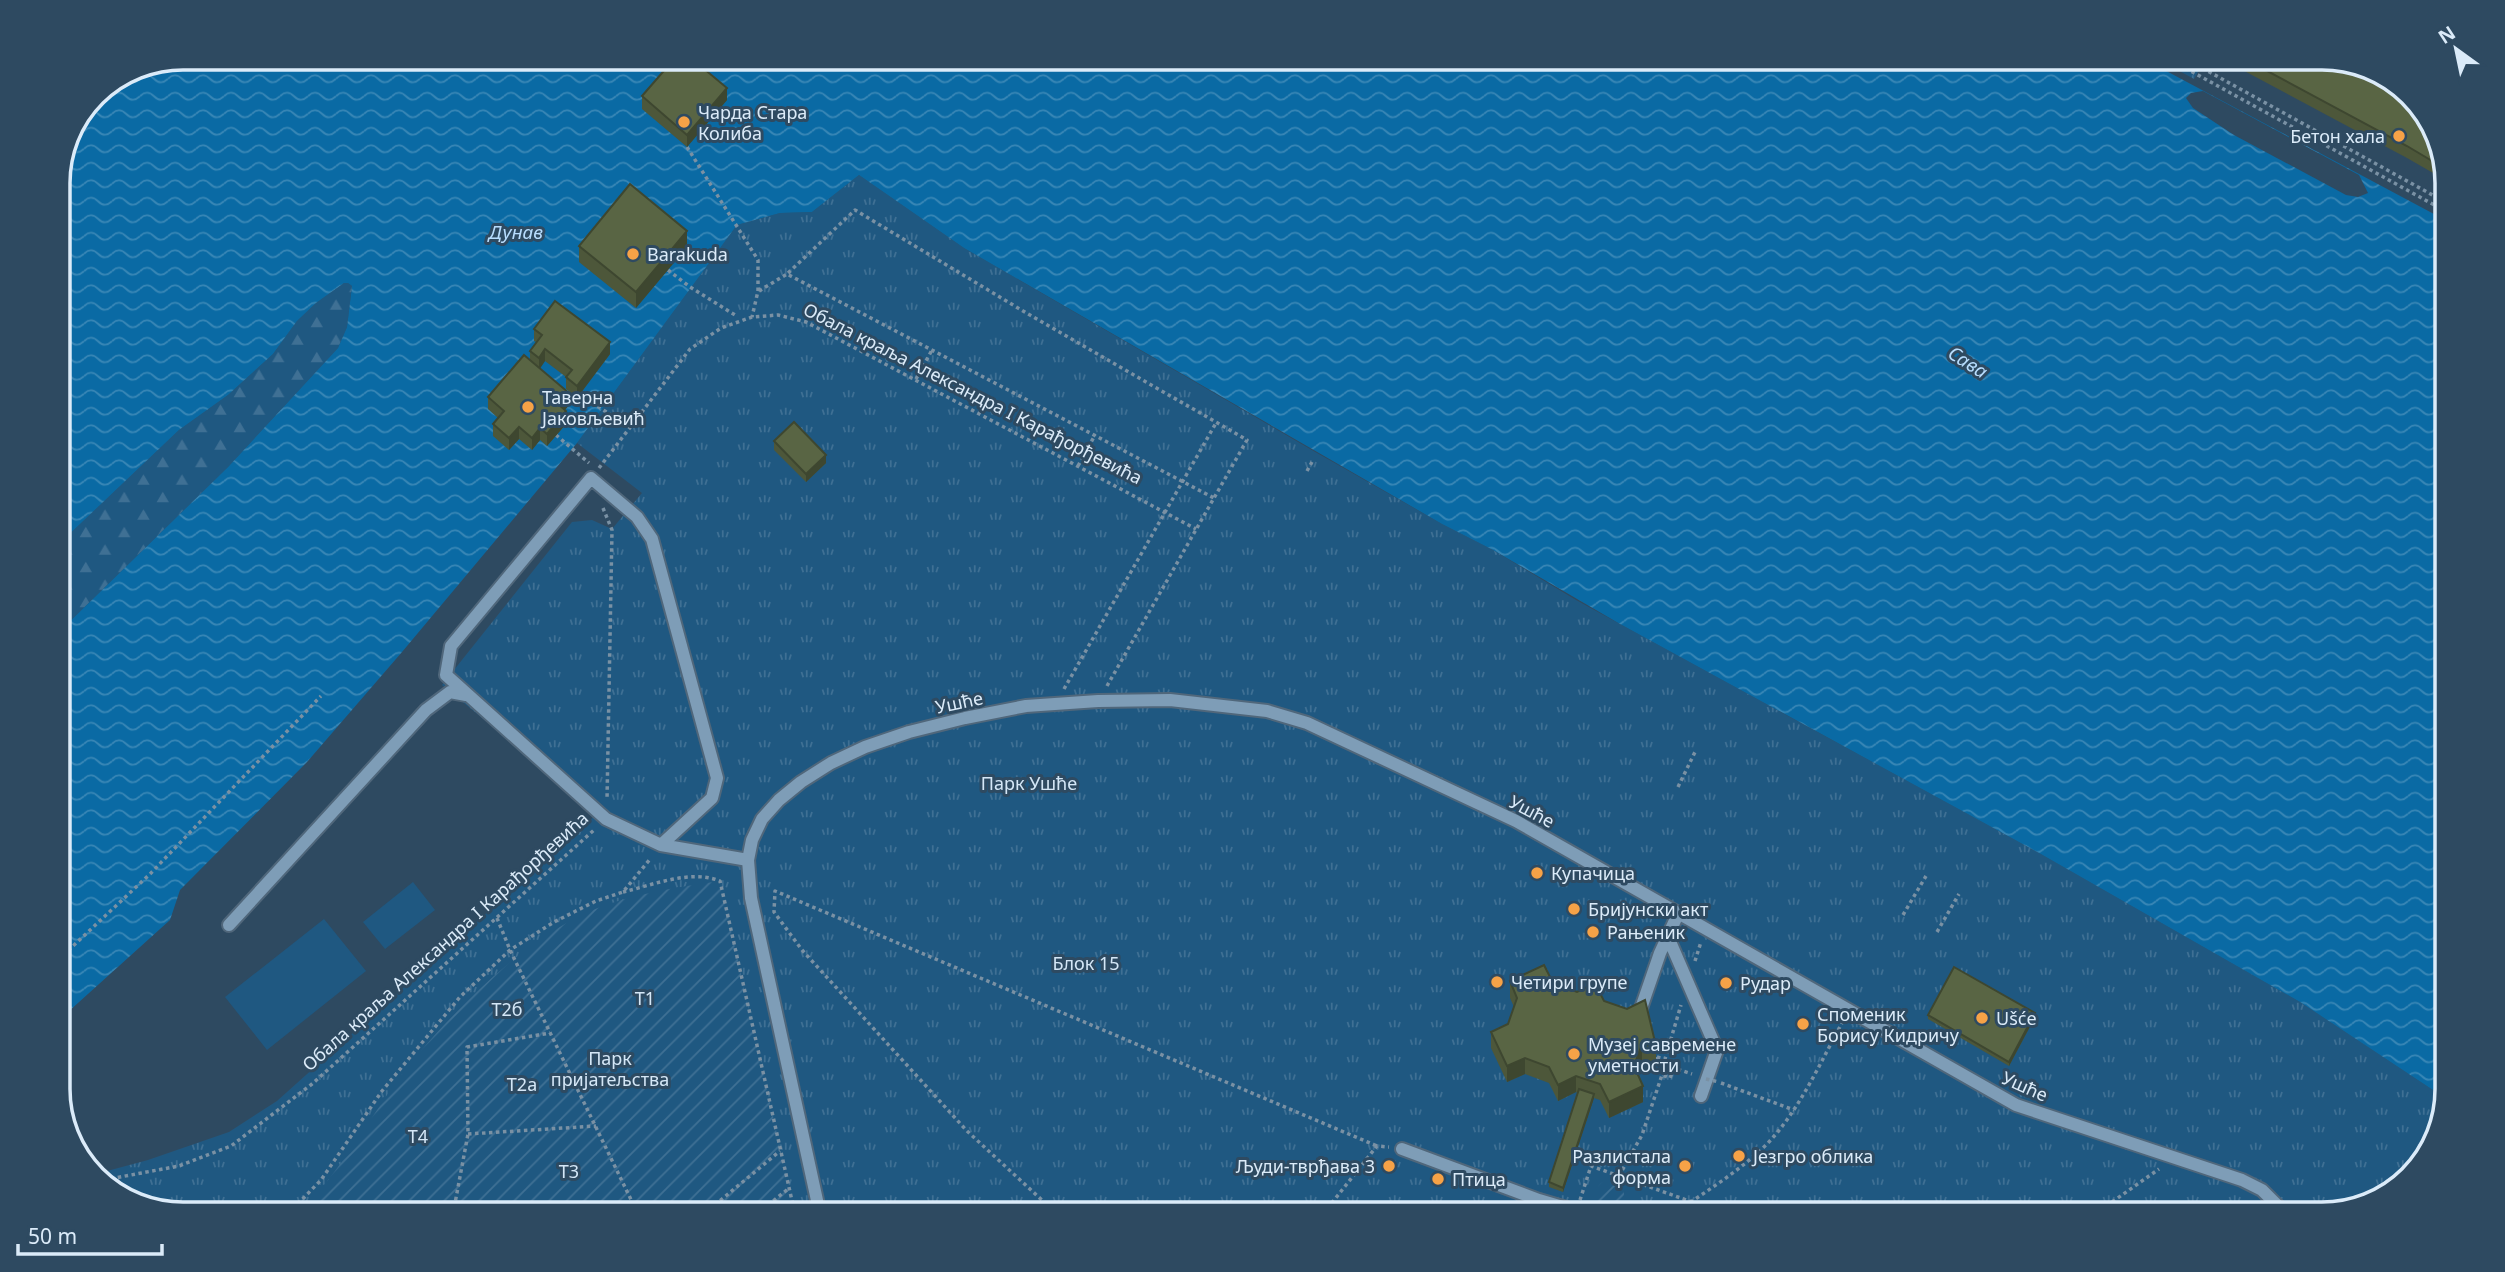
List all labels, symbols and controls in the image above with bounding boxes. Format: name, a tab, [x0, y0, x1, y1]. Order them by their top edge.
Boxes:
north arrow	[2421, 14, 2491, 84]
text: N	[2433, 20, 2460, 50]
place label: Чарда Стара Колиба	[698, 100, 807, 145]
marker: Чарда Стара Колиба	[676, 114, 692, 130]
place label: Бетон хала	[2290, 124, 2385, 148]
marker: Бетон хала	[2391, 128, 2407, 144]
water label: Дунав	[487, 219, 543, 245]
place label: Barakuda	[647, 242, 728, 266]
marker: Barakuda	[625, 246, 641, 262]
street label: Обала краља Александра I Карађорђевића	[800, 297, 1146, 489]
water label: Сава	[1943, 340, 1993, 384]
place label: Таверна Јаковљевић	[540, 385, 645, 430]
marker: Таверна Јаковљевић	[520, 399, 536, 415]
street label: Ушће	[933, 685, 985, 719]
park label: Парк Ушће	[981, 771, 1077, 795]
street label: Ушће	[1505, 789, 1559, 833]
street label: Обала краља Александра I Карађорђевића	[297, 806, 593, 1076]
place label: Купачица	[1551, 861, 1635, 885]
marker: Купачица	[1529, 865, 1545, 881]
place label: Бријунски акт	[1588, 897, 1709, 921]
marker: Бријунски акт	[1566, 901, 1582, 917]
place label: Рањеник	[1607, 920, 1686, 944]
marker: Рањеник	[1585, 924, 1601, 940]
park label: Блок 15	[1052, 951, 1120, 975]
place label: Четири групе	[1511, 970, 1628, 994]
place label: Рудар	[1740, 971, 1791, 995]
marker: Четири групе	[1489, 974, 1505, 990]
marker: Рудар	[1718, 975, 1734, 991]
park label: Т1	[635, 986, 655, 1010]
park label: Т2б	[491, 997, 523, 1021]
place label: Споменик Борису Кидричу	[1817, 1002, 1960, 1047]
place label: Ušće	[1996, 1006, 2037, 1030]
marker: Ušće	[1974, 1010, 1990, 1026]
marker: Споменик Борису Кидричу	[1795, 1016, 1811, 1032]
place label: Музеј савремене уметности	[1588, 1032, 1736, 1077]
park label: Парк пријатељства	[551, 1046, 669, 1091]
marker: Музеј савремене уметности	[1566, 1046, 1582, 1062]
street label: Ушће	[1998, 1065, 2052, 1107]
park label: Т2а	[507, 1072, 537, 1096]
park label: Т4	[408, 1124, 428, 1148]
place label: Разлистала форма	[1572, 1144, 1671, 1189]
place label: Језгро облика	[1751, 1144, 1873, 1168]
marker: Језгро облика	[1731, 1148, 1747, 1164]
place label: Људи-тврђава 3	[1236, 1154, 1375, 1178]
marker: Људи-тврђава 3	[1381, 1158, 1397, 1174]
marker: Разлистала форма	[1677, 1158, 1693, 1174]
park label: Т3	[559, 1159, 579, 1183]
place label: Птица	[1452, 1167, 1506, 1191]
marker: Птица	[1430, 1171, 1446, 1187]
scale bar	[18, 1212, 161, 1256]
text: 50 m	[28, 1222, 77, 1250]

